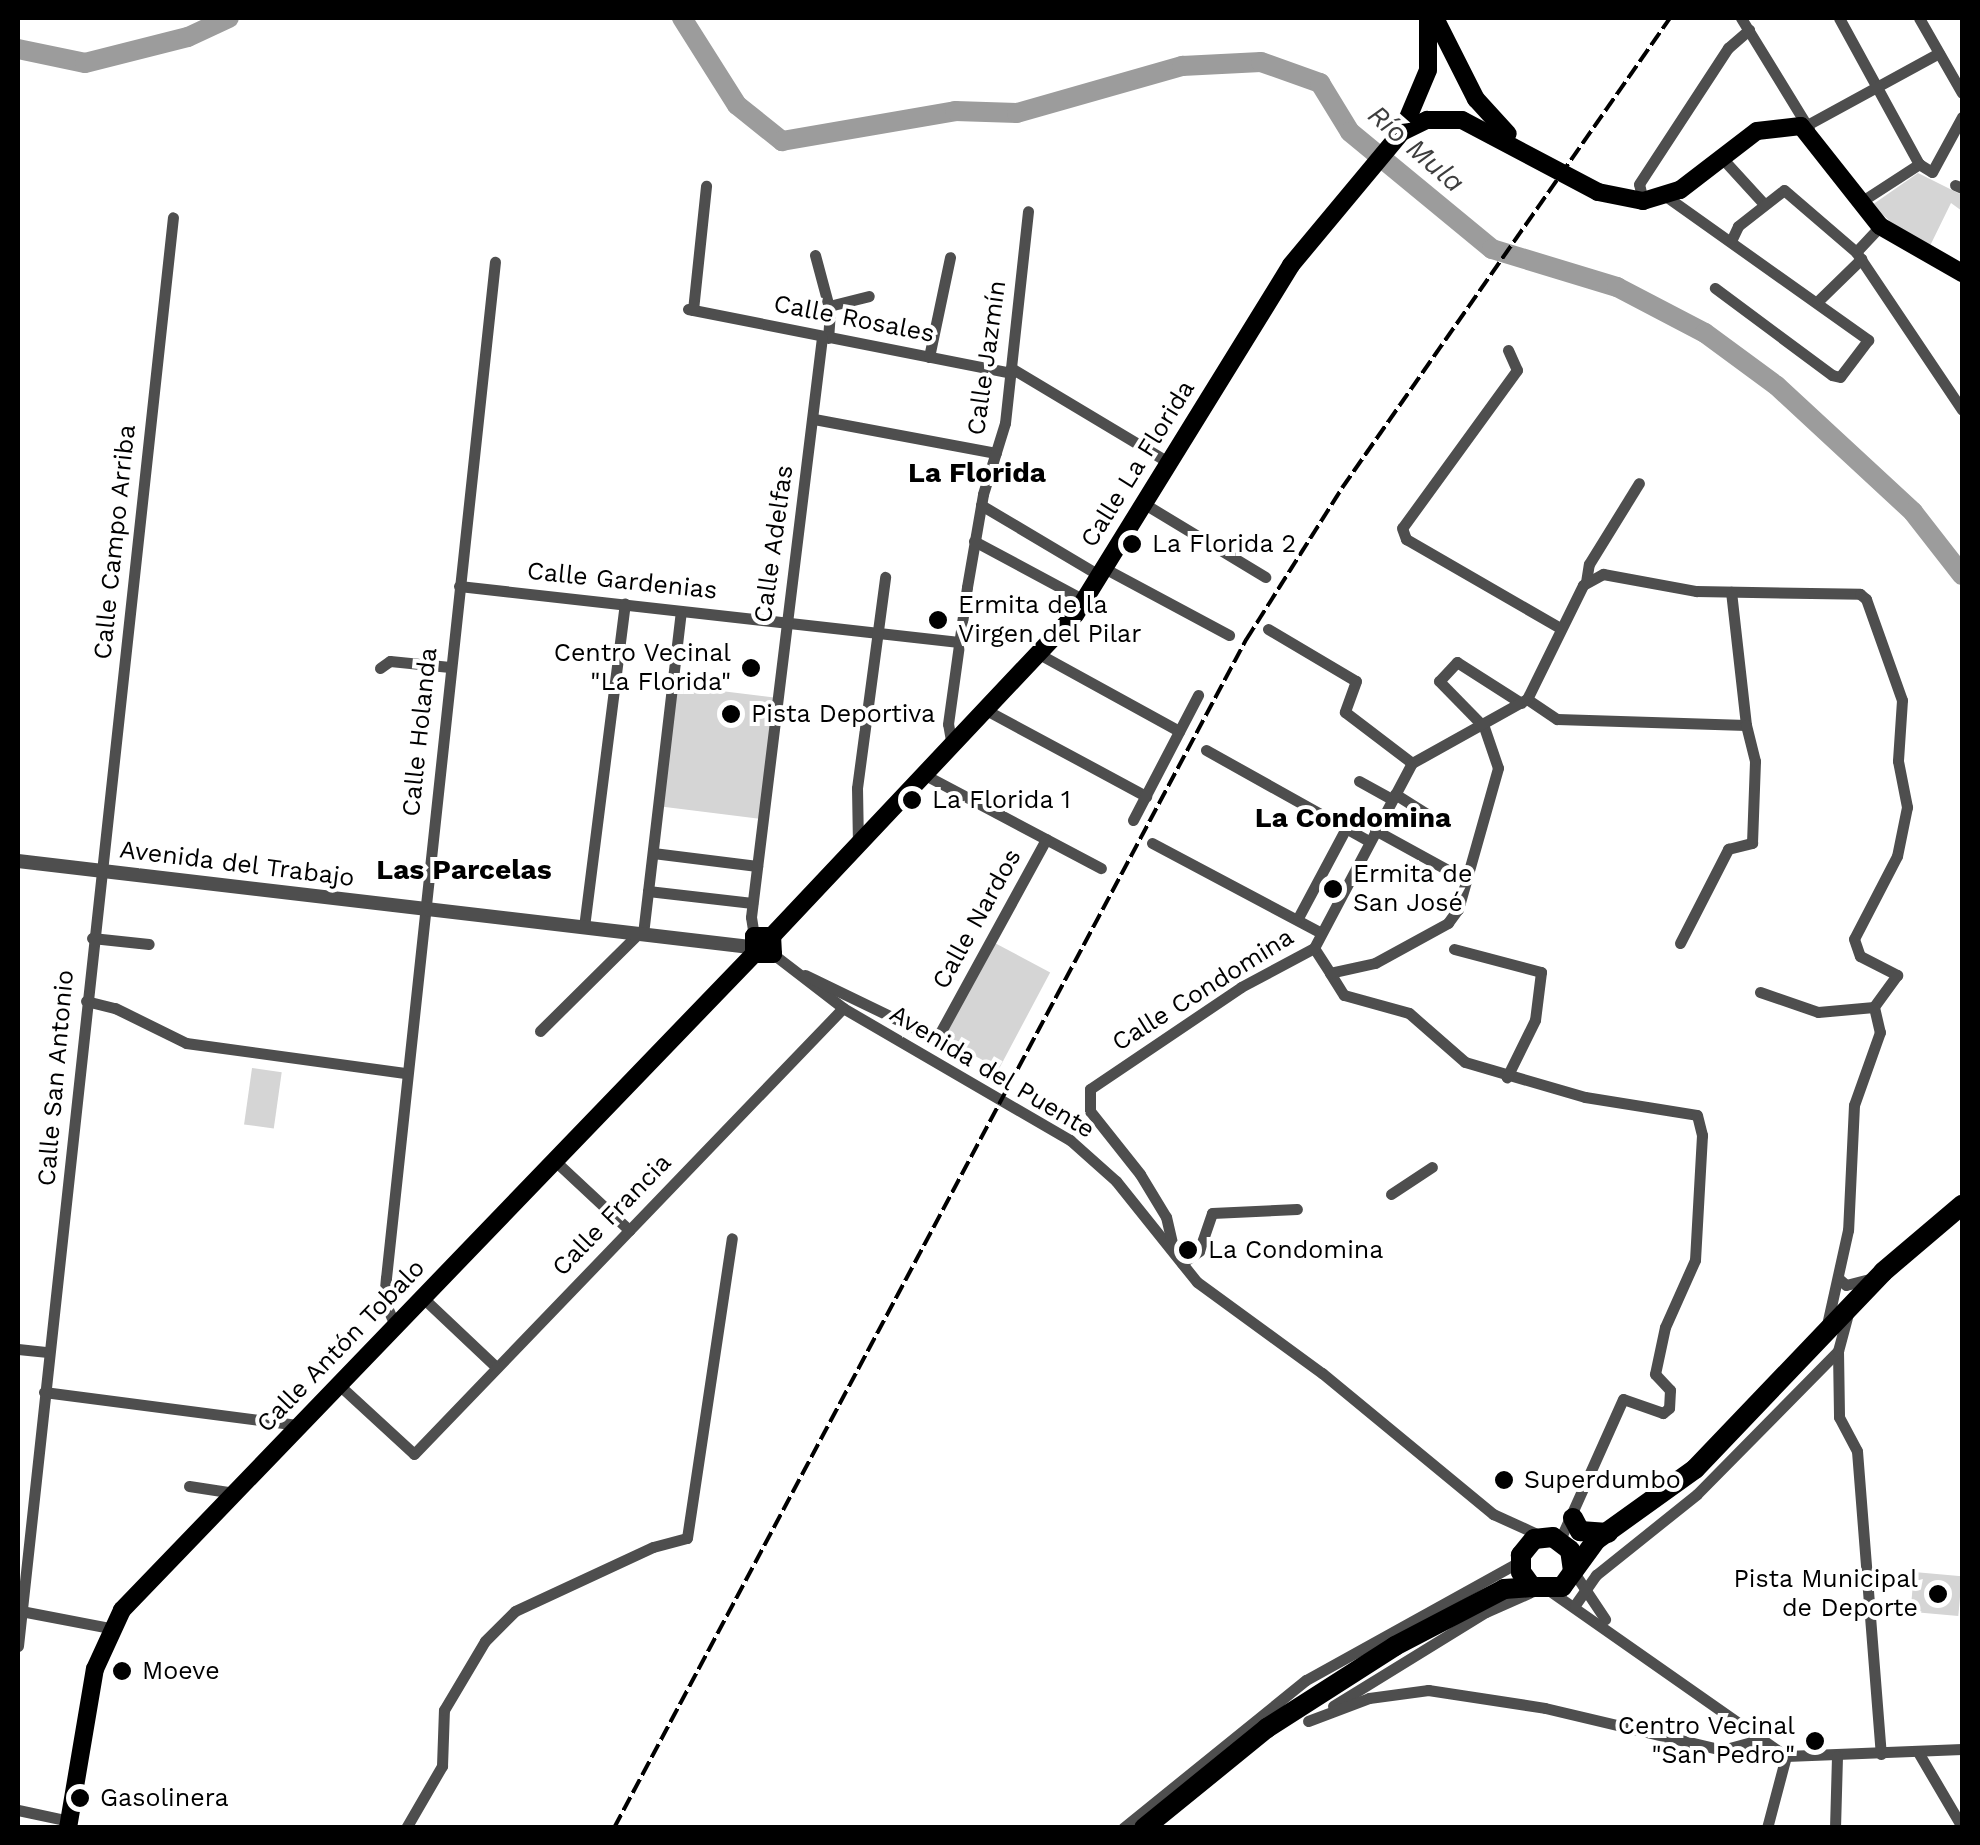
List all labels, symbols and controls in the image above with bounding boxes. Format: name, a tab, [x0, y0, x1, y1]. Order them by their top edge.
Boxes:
water label: Río Mula	[1361, 98, 1471, 200]
street label: Calle Jazmín	[961, 278, 1013, 438]
street label: Calle Rosales	[771, 289, 937, 349]
street label: Calle La Florida	[1074, 375, 1202, 553]
street label: Calle Campo Arriba	[88, 422, 142, 662]
district label: La Florida	[908, 456, 1046, 490]
street label: Calle Adelfas	[748, 463, 800, 625]
place label: La Florida 2	[1152, 529, 1297, 559]
marker: La Florida 2	[1121, 533, 1143, 555]
street label: Calle Gardenias	[525, 556, 719, 606]
place label: Ermita de la Virgen del Pilar	[958, 591, 1142, 650]
marker: Ermita de la Virgen del Pilar	[927, 609, 949, 631]
place label: Centro Vecinal "La Florida"	[553, 639, 731, 698]
street label: Calle Holanda	[396, 646, 444, 818]
marker: Centro Vecinal "La Florida"	[740, 657, 762, 679]
place label: Pista Deportiva	[751, 699, 936, 729]
marker: Pista Deportiva	[720, 703, 742, 725]
place label: La Florida 1	[932, 785, 1072, 815]
marker: La Florida 1	[901, 789, 923, 811]
district label: La Condomina	[1255, 801, 1451, 835]
street label: Avenida del Trabajo	[117, 835, 357, 893]
street label: Calle Nardos	[926, 844, 1028, 994]
district label: Las Parcelas	[376, 853, 552, 887]
place label: Ermita de San José	[1353, 860, 1473, 919]
marker: Ermita de San José	[1322, 878, 1344, 900]
street label: Calle Condomina	[1107, 922, 1299, 1058]
street label: Calle San Antonio	[32, 968, 80, 1188]
street label: Avenida del Puente	[883, 999, 1101, 1145]
street label: Calle Francia	[546, 1148, 678, 1282]
place label: La Condomina	[1208, 1235, 1384, 1265]
marker: La Condomina	[1177, 1239, 1199, 1261]
street label: Calle Antón Tobalo	[250, 1253, 432, 1439]
place label: Superdumbo	[1524, 1465, 1681, 1495]
marker: Superdumbo	[1493, 1469, 1515, 1491]
place label: Pista Municipal de Deporte	[1733, 1565, 1918, 1624]
marker: Pista Municipal de Deporte	[1927, 1583, 1949, 1605]
place label: Moeve	[142, 1656, 220, 1686]
marker: Moeve	[111, 1660, 133, 1682]
place label: Centro Vecinal "San Pedro"	[1617, 1712, 1795, 1771]
marker: Centro Vecinal "San Pedro"	[1804, 1730, 1826, 1752]
place label: Gasolinera	[100, 1783, 229, 1813]
marker: Gasolinera	[69, 1787, 91, 1809]

